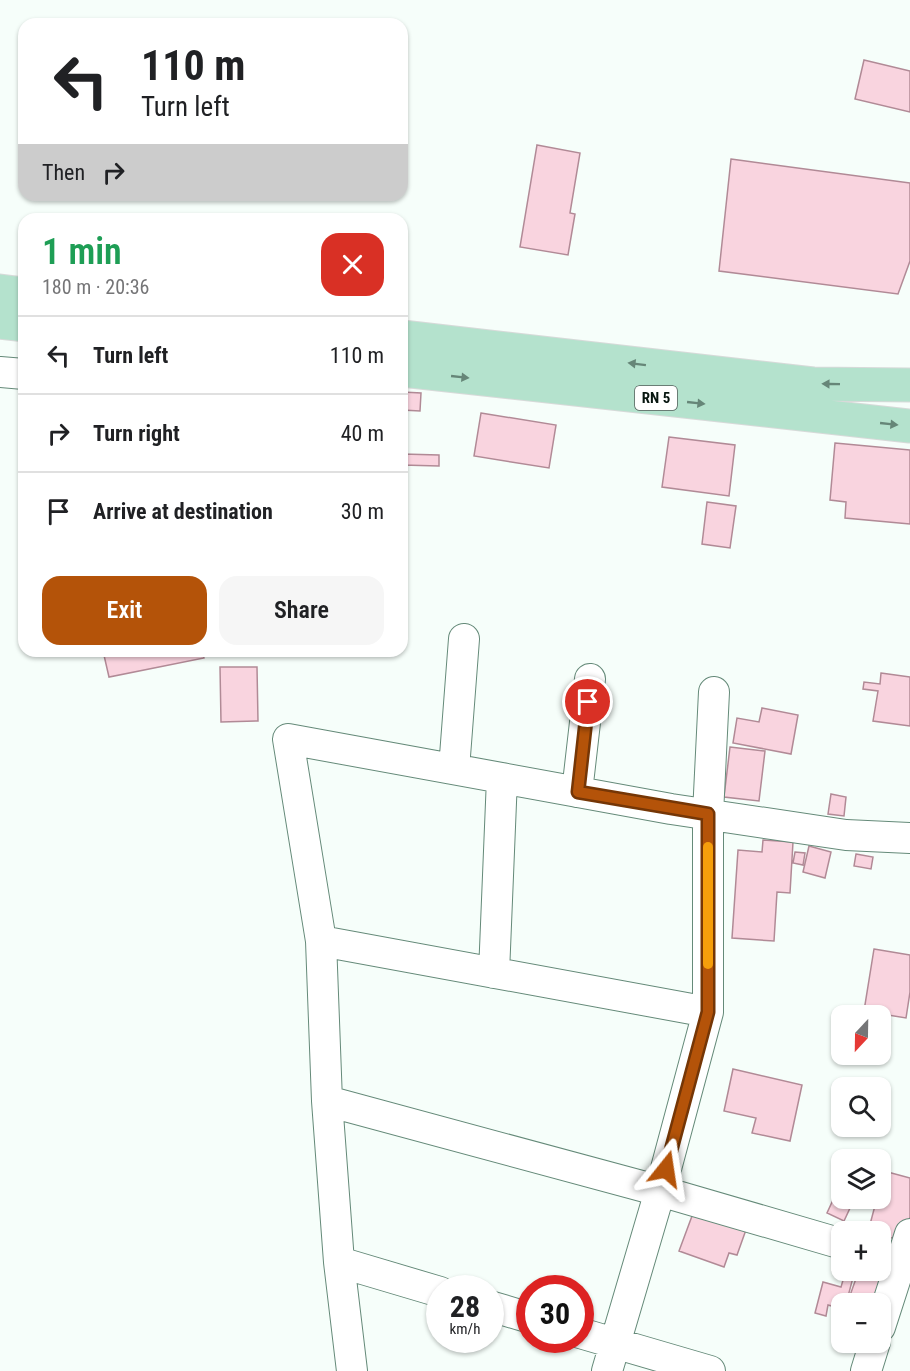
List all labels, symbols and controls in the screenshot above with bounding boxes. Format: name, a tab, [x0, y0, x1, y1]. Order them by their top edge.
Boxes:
text: 110 m	[141, 41, 246, 90]
icon: left	[42, 42, 120, 120]
text: Turn left	[141, 91, 230, 123]
icon: right	[97, 156, 130, 189]
text: Then	[42, 160, 85, 185]
text: 1 min	[42, 231, 122, 273]
button: close	[321, 233, 384, 296]
text: 180 m · 20:36	[42, 275, 149, 299]
icon: left	[42, 339, 75, 372]
text: Turn left	[93, 343, 168, 368]
text: 110 m	[330, 343, 384, 368]
one-way arrow	[627, 359, 646, 369]
one-way arrow	[451, 372, 470, 381]
one-way arrow	[821, 379, 840, 389]
road number: RN 5	[635, 386, 677, 410]
one-way arrow	[686, 398, 705, 408]
icon: right	[42, 417, 75, 450]
one-way arrow	[880, 419, 899, 429]
text: Turn right	[93, 421, 180, 446]
text: 40 m	[341, 421, 384, 446]
icon: arrive	[42, 495, 75, 528]
text: Arrive at destination	[93, 499, 273, 524]
text: 30 m	[341, 499, 384, 524]
button: Exit	[42, 576, 207, 645]
button: Share	[219, 576, 384, 645]
pin	[562, 676, 613, 727]
icon: arrive	[571, 685, 604, 718]
north arrow	[831, 1005, 891, 1065]
map controls	[831, 1005, 891, 1353]
button: search	[831, 1077, 891, 1137]
position arrow	[634, 1137, 698, 1201]
button: layers	[831, 1149, 891, 1209]
button: +	[831, 1221, 891, 1281]
speed limit sign: 30	[516, 1275, 594, 1353]
text: 28	[450, 1289, 480, 1324]
button: −	[831, 1293, 891, 1353]
text: km/h	[450, 1320, 480, 1338]

